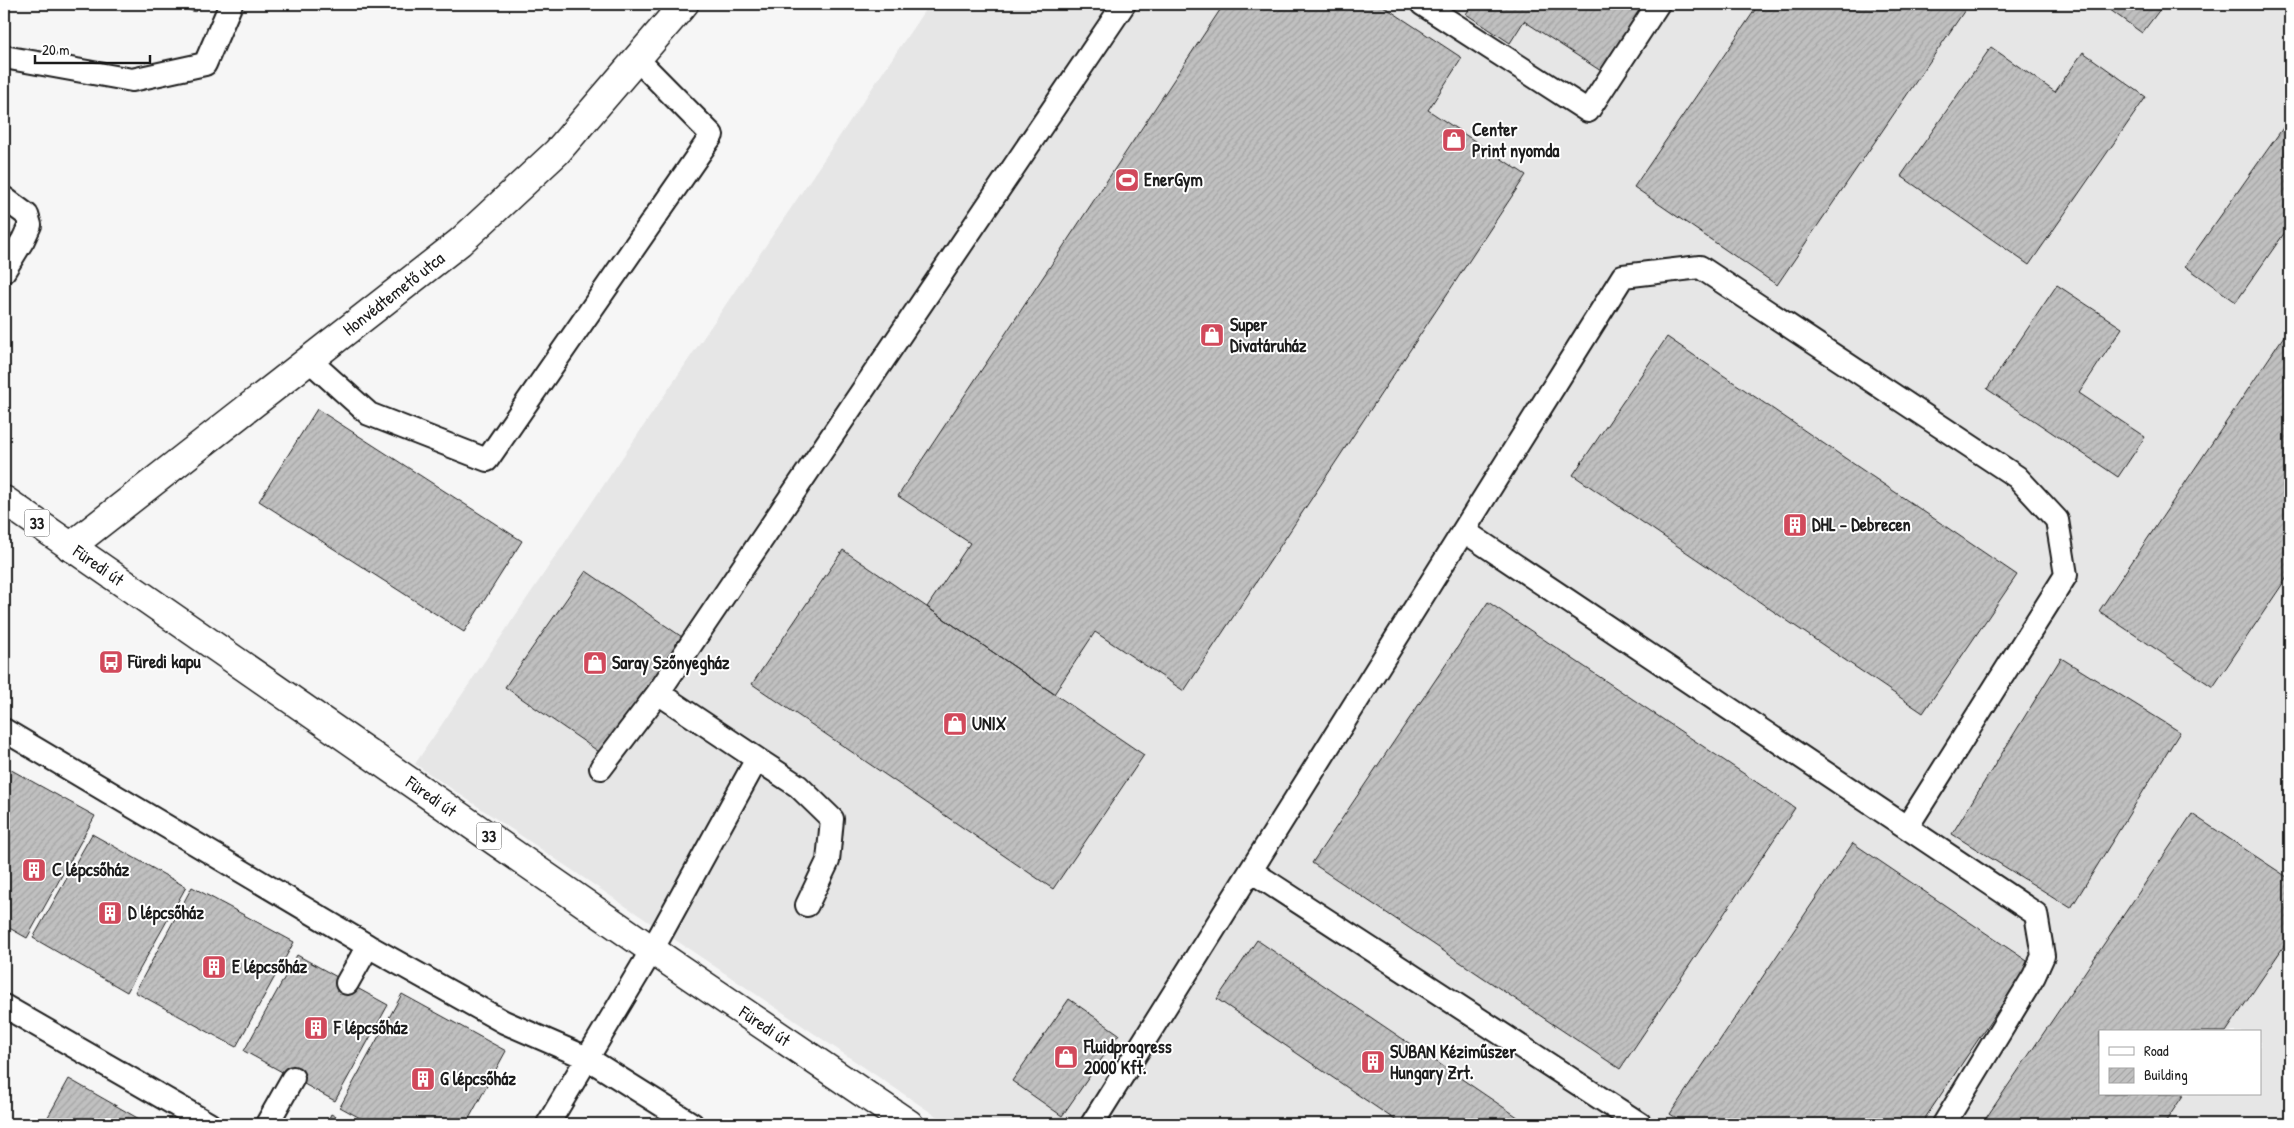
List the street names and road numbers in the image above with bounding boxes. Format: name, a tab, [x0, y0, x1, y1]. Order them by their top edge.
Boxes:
street label: Honvédtemető utca	[337, 246, 450, 341]
road number: 33	[24, 509, 50, 536]
street label: Füredi út	[68, 538, 130, 592]
street label: Füredi út	[400, 769, 462, 823]
road number: 33	[476, 822, 502, 849]
street label: Füredi út	[734, 999, 796, 1053]

